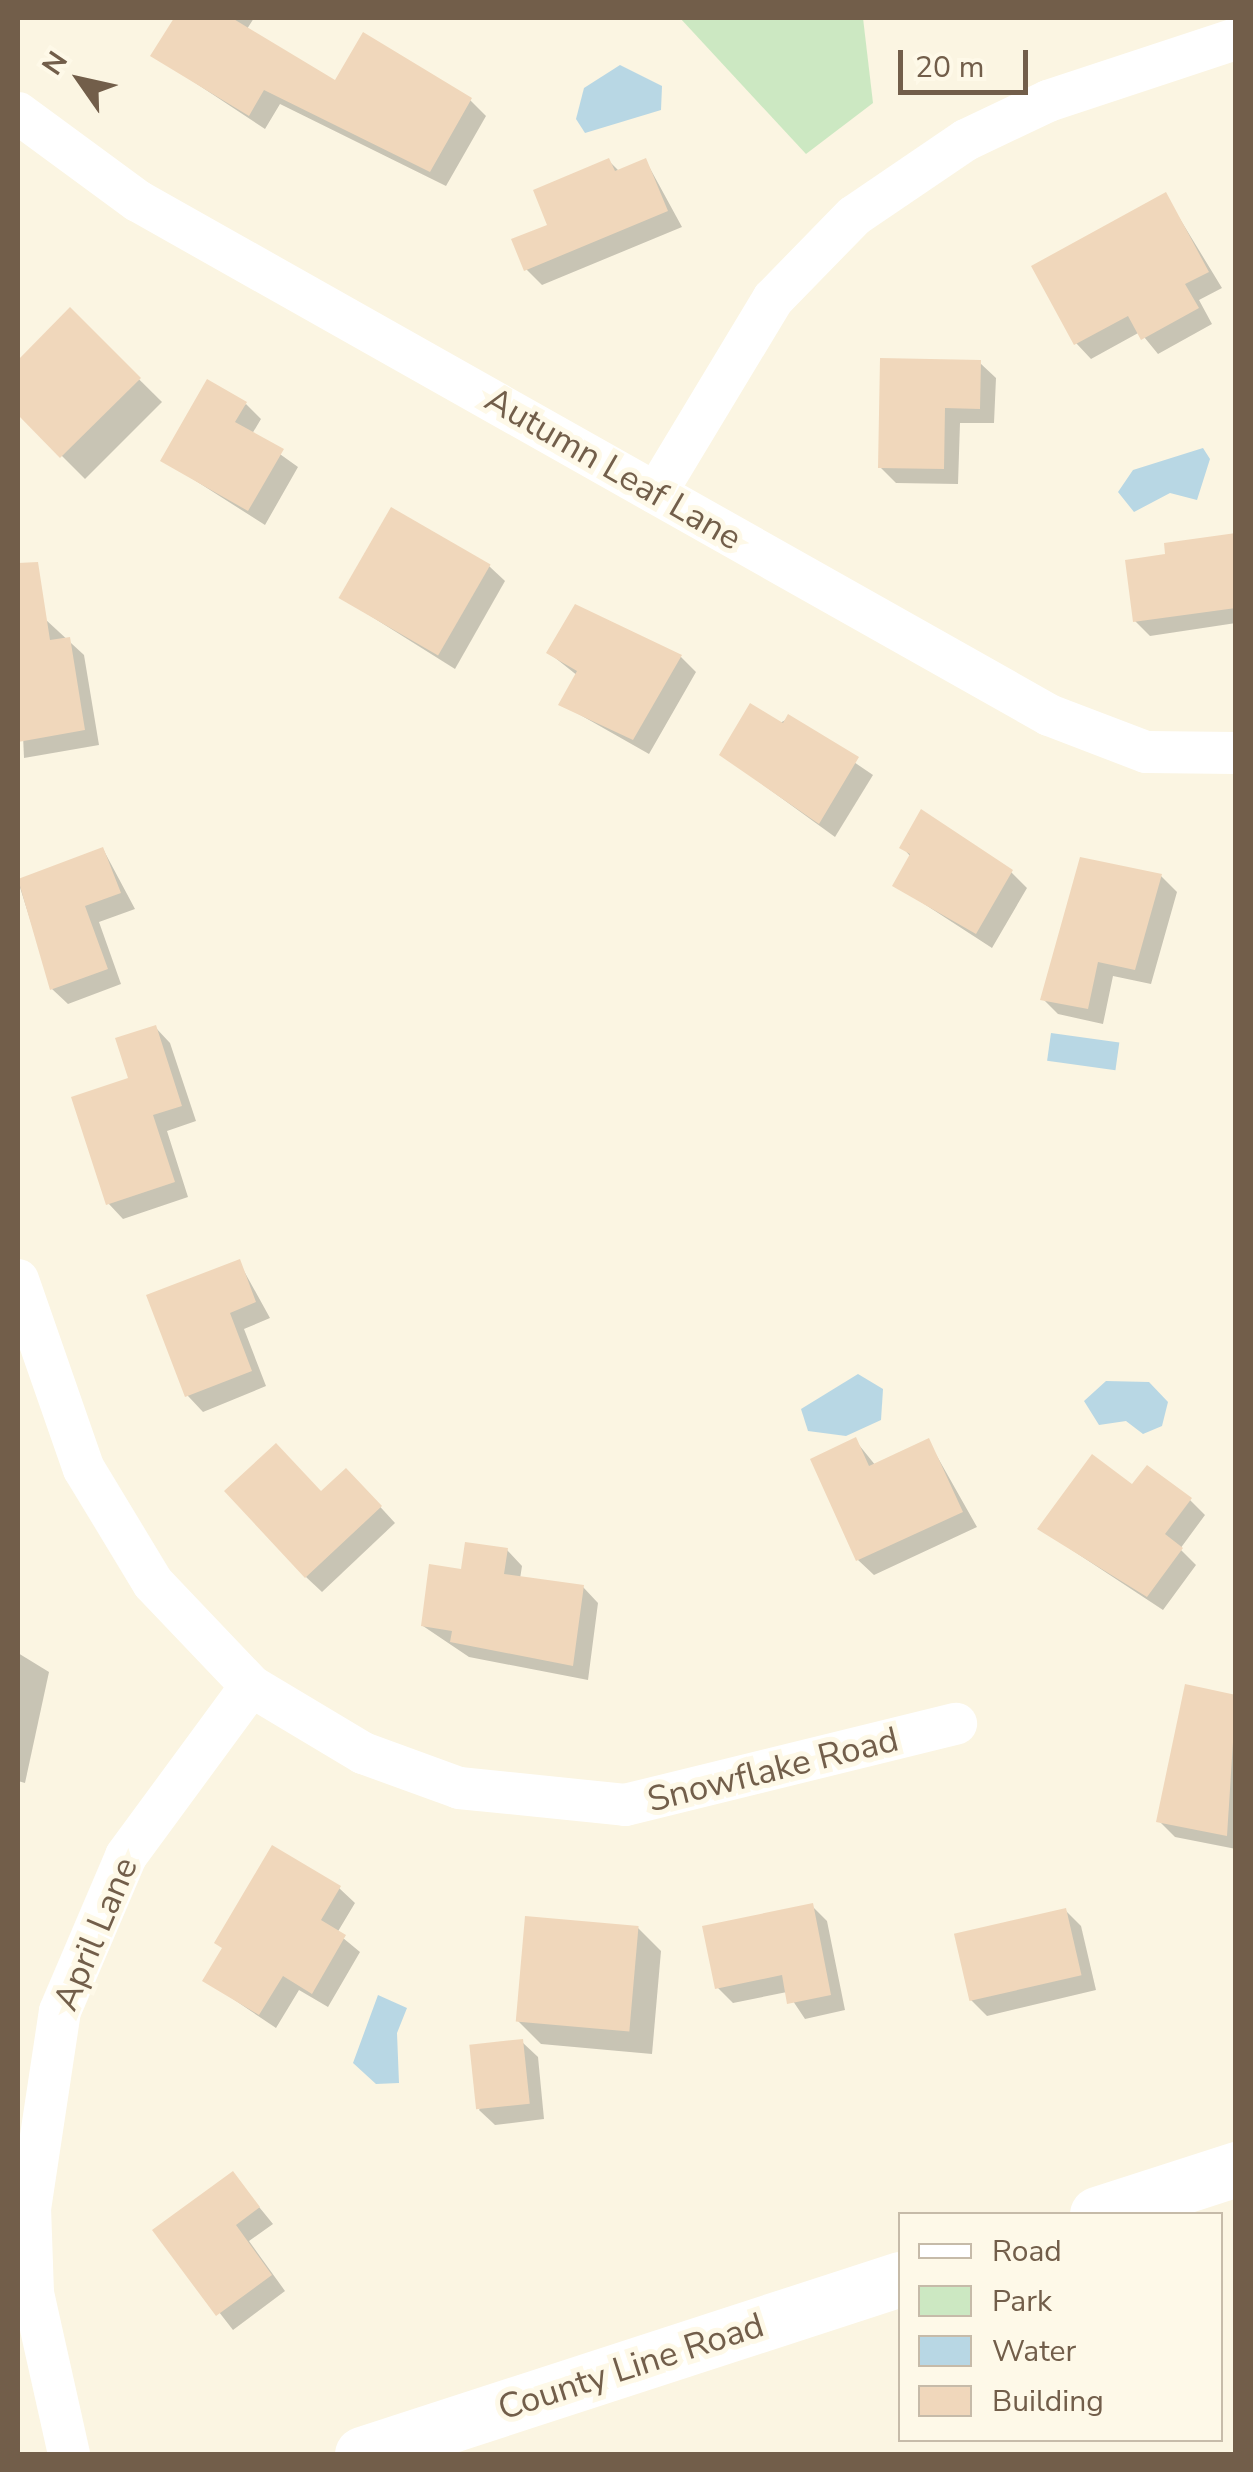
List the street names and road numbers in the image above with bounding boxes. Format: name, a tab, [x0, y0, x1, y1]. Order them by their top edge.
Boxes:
street label: Autumn Leaf Lane	[478, 379, 748, 559]
street label: Snowflake Road	[643, 1719, 903, 1821]
street label: April Lane	[45, 1851, 147, 2017]
street label: County Line Road	[493, 2304, 769, 2430]

